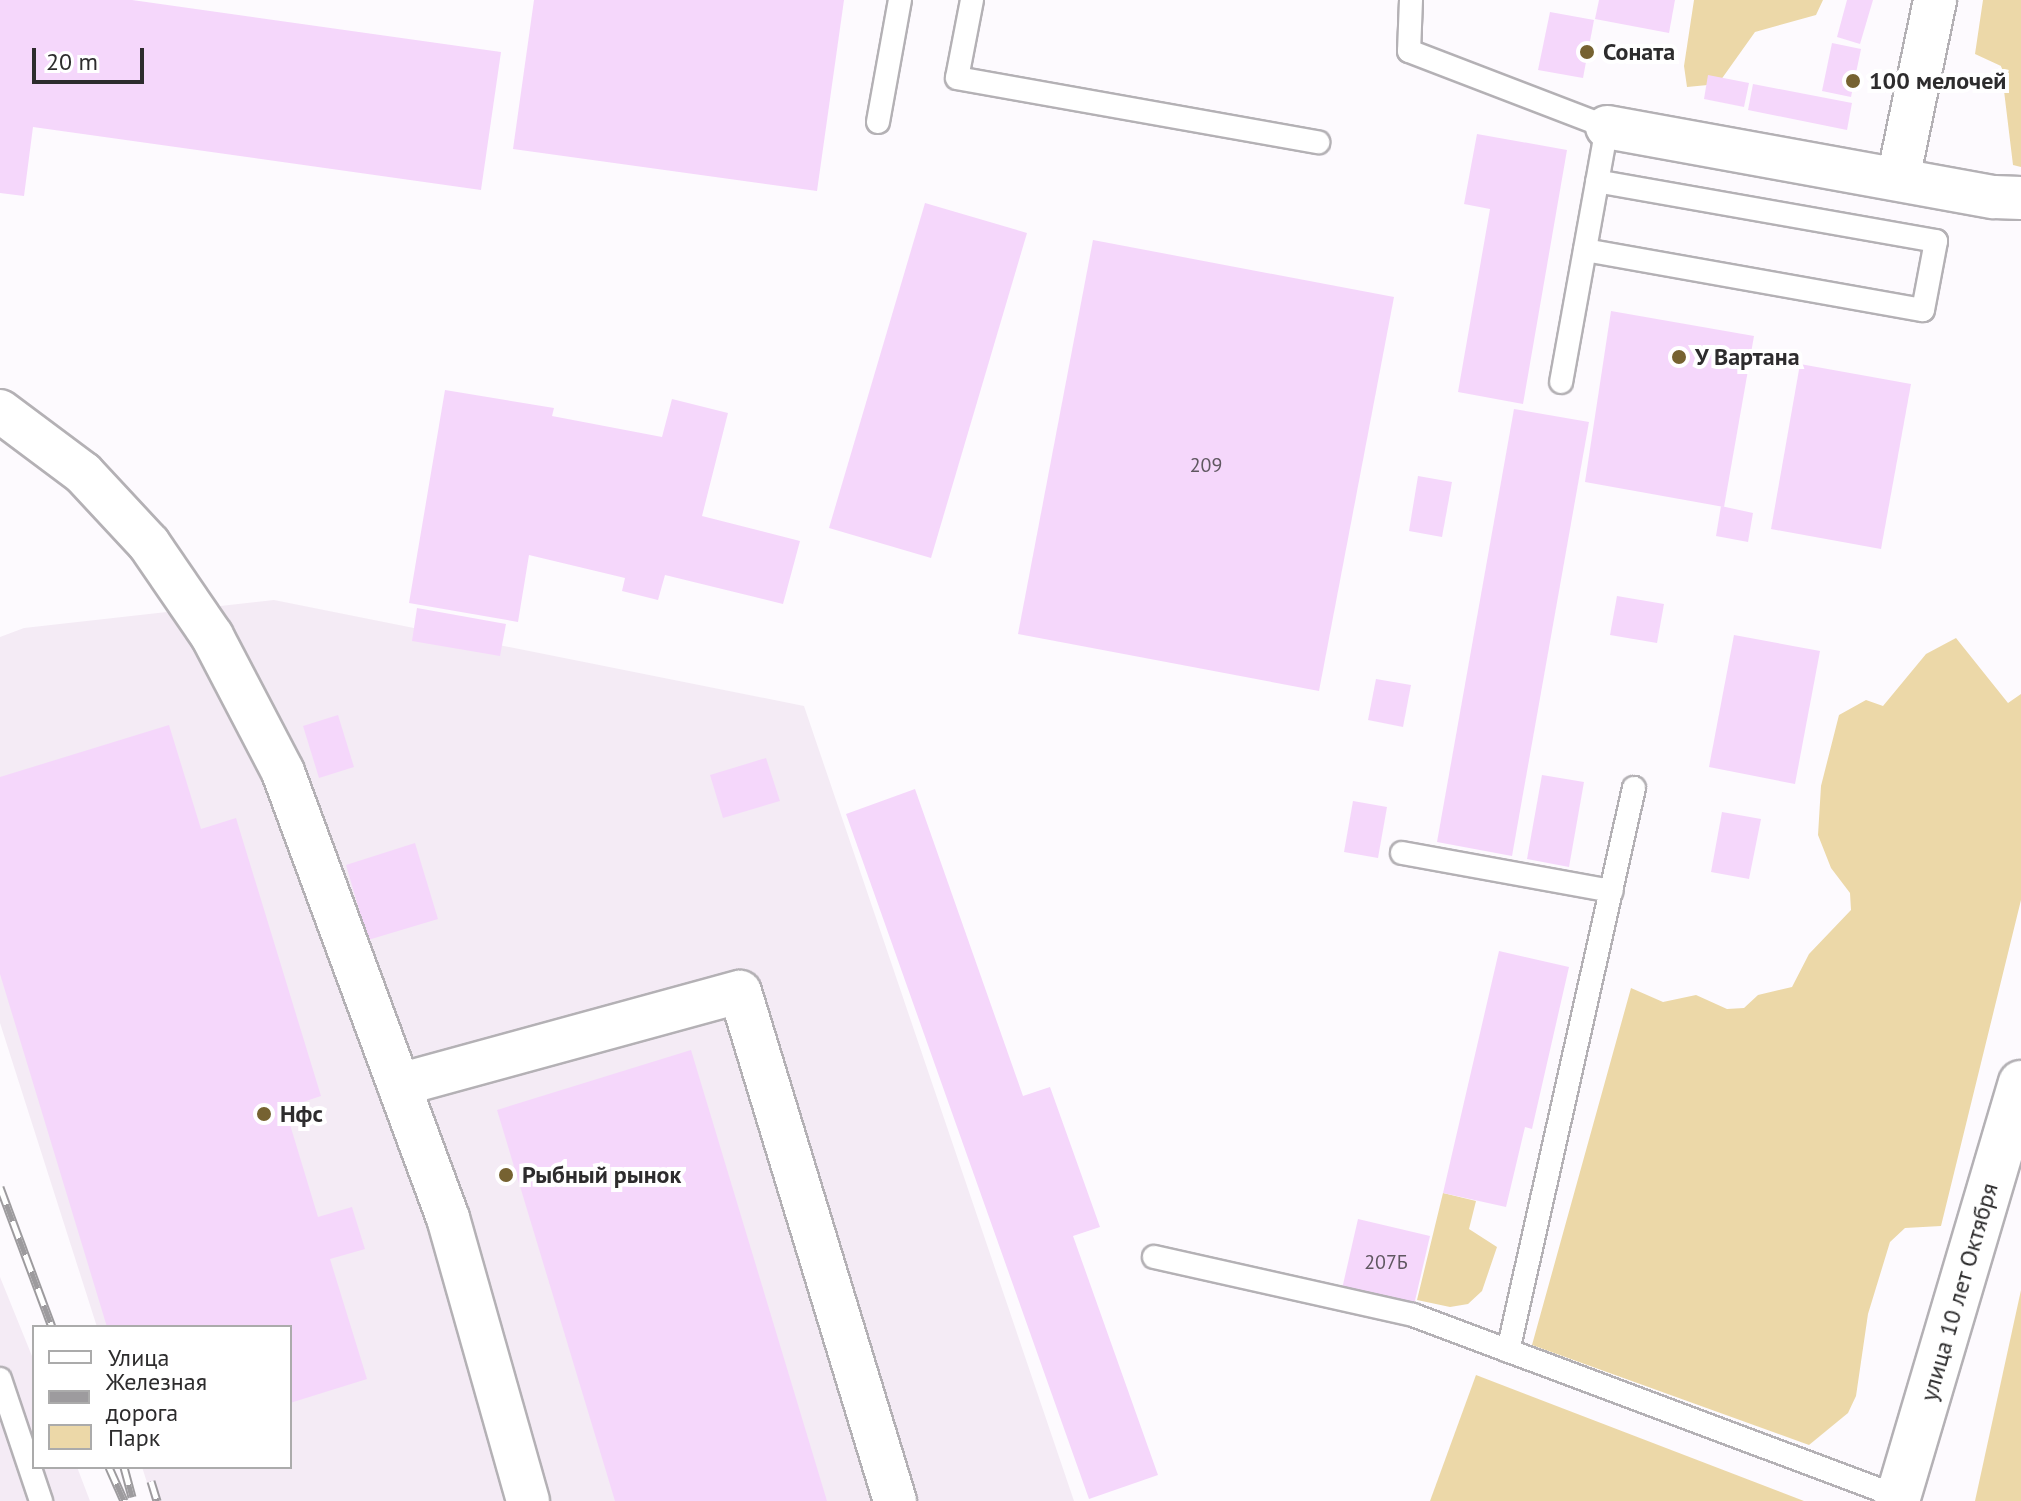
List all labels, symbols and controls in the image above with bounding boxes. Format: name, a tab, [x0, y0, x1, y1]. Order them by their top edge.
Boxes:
scale bar	[36, 32, 148, 82]
place label: Соната	[1603, 38, 1675, 66]
marker: Соната	[1578, 43, 1596, 61]
text: 20 m	[46, 46, 98, 77]
place label: 100 мелочей	[1869, 67, 2006, 95]
marker: 100 мелочей	[1844, 72, 1862, 90]
place label: У Вартана	[1695, 343, 1800, 371]
marker: У Вартана	[1670, 348, 1688, 366]
house number: 209	[1190, 453, 1222, 477]
place label: Нфс	[280, 1100, 323, 1128]
marker: Нфс	[255, 1105, 273, 1123]
place label: Рыбный рынок	[522, 1161, 681, 1189]
marker: Рыбный рынок	[497, 1166, 515, 1184]
street label: улица 10 лет Октября	[1914, 1179, 2004, 1405]
house number: 207Б	[1364, 1250, 1408, 1274]
legend	[32, 1325, 292, 1469]
text: Улица	[108, 1342, 169, 1373]
text: Железная дорога	[106, 1366, 207, 1428]
text: Парк	[108, 1422, 160, 1453]

